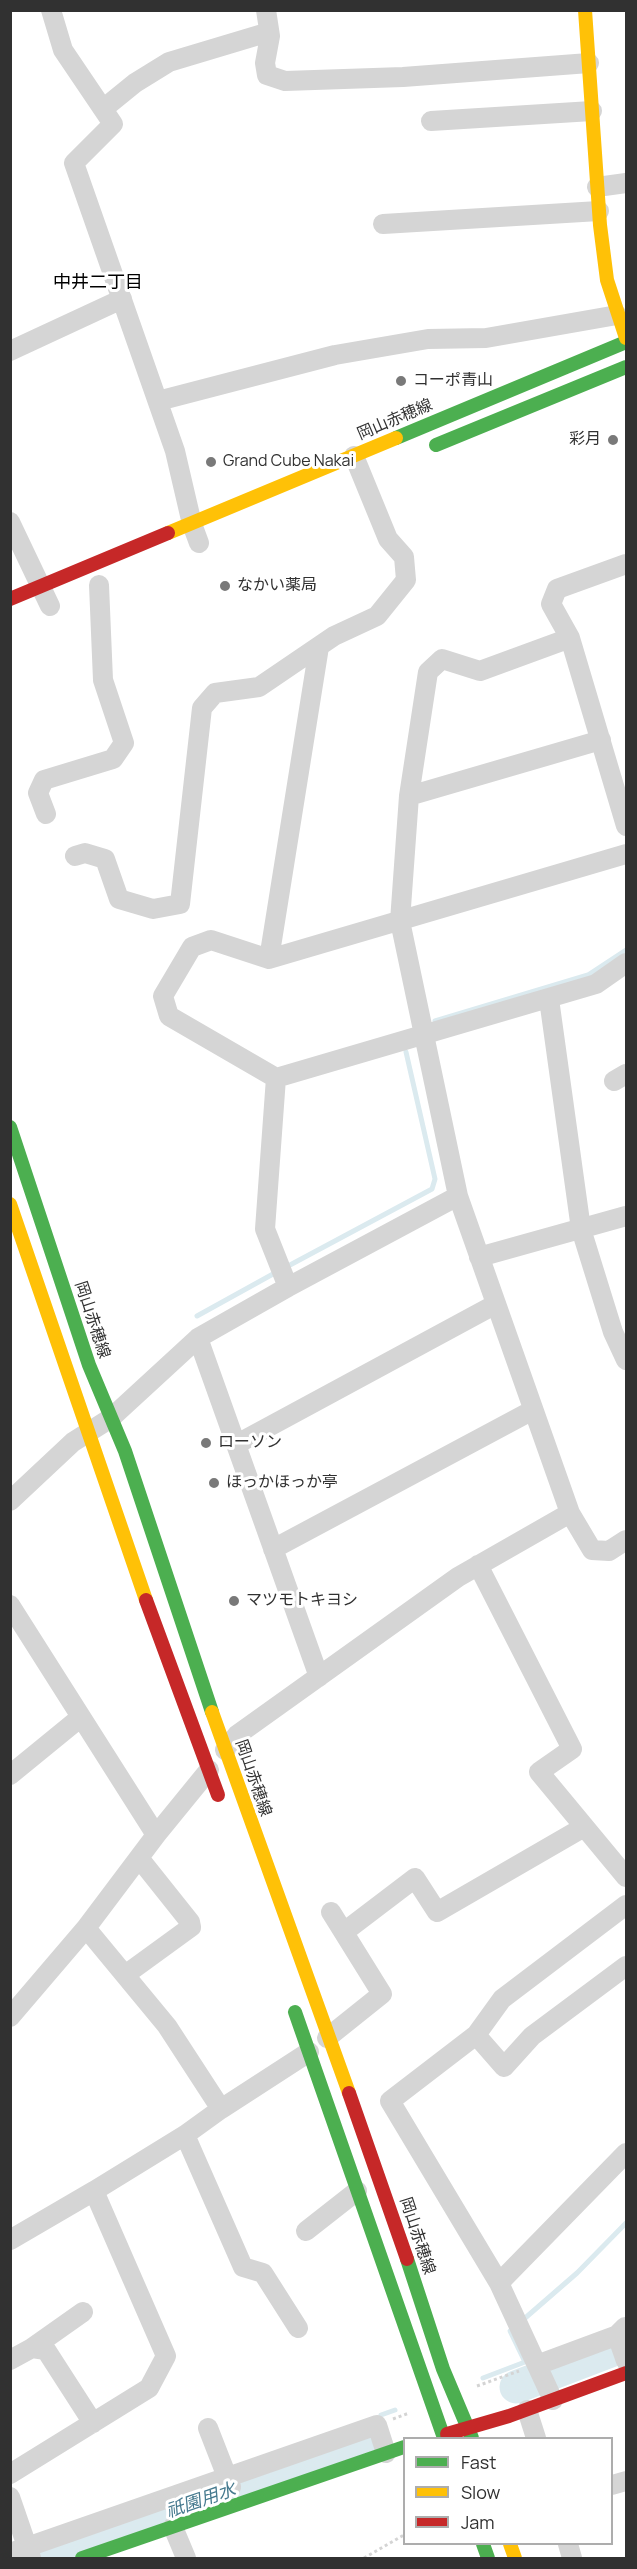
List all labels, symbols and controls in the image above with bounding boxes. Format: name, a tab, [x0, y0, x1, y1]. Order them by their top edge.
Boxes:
district label: 中井二丁目	[53, 272, 143, 294]
place label: コーポ青山	[413, 371, 493, 391]
marker: コーポ青山	[394, 374, 408, 388]
street label: 岡山赤穂線	[354, 396, 436, 444]
place label: 彩月	[569, 430, 601, 450]
marker: 彩月	[606, 433, 620, 447]
place label: Grand Cube Nakai	[223, 452, 354, 472]
marker: Grand Cube Nakai	[204, 455, 218, 469]
place label: なかい薬局	[237, 576, 317, 596]
marker: なかい薬局	[218, 579, 232, 593]
street label: 岡山赤穂線	[71, 1279, 113, 1361]
place label: ローソン	[218, 1433, 282, 1453]
marker: ローソン	[199, 1436, 213, 1450]
place label: ほっかほっか亭	[226, 1473, 338, 1493]
marker: ほっかほっか亭	[207, 1476, 221, 1490]
place label: マツモトキヨシ	[246, 1591, 358, 1611]
marker: マツモトキヨシ	[227, 1594, 241, 1608]
street label: 岡山赤穂線	[231, 1737, 275, 1819]
street label: 岡山赤穂線	[396, 2195, 438, 2277]
legend	[403, 2437, 613, 2545]
text: Fast	[461, 2450, 496, 2474]
water label: 祇園用水	[163, 2479, 239, 2523]
text: Slow	[461, 2480, 500, 2504]
text: Jam	[461, 2510, 495, 2534]

